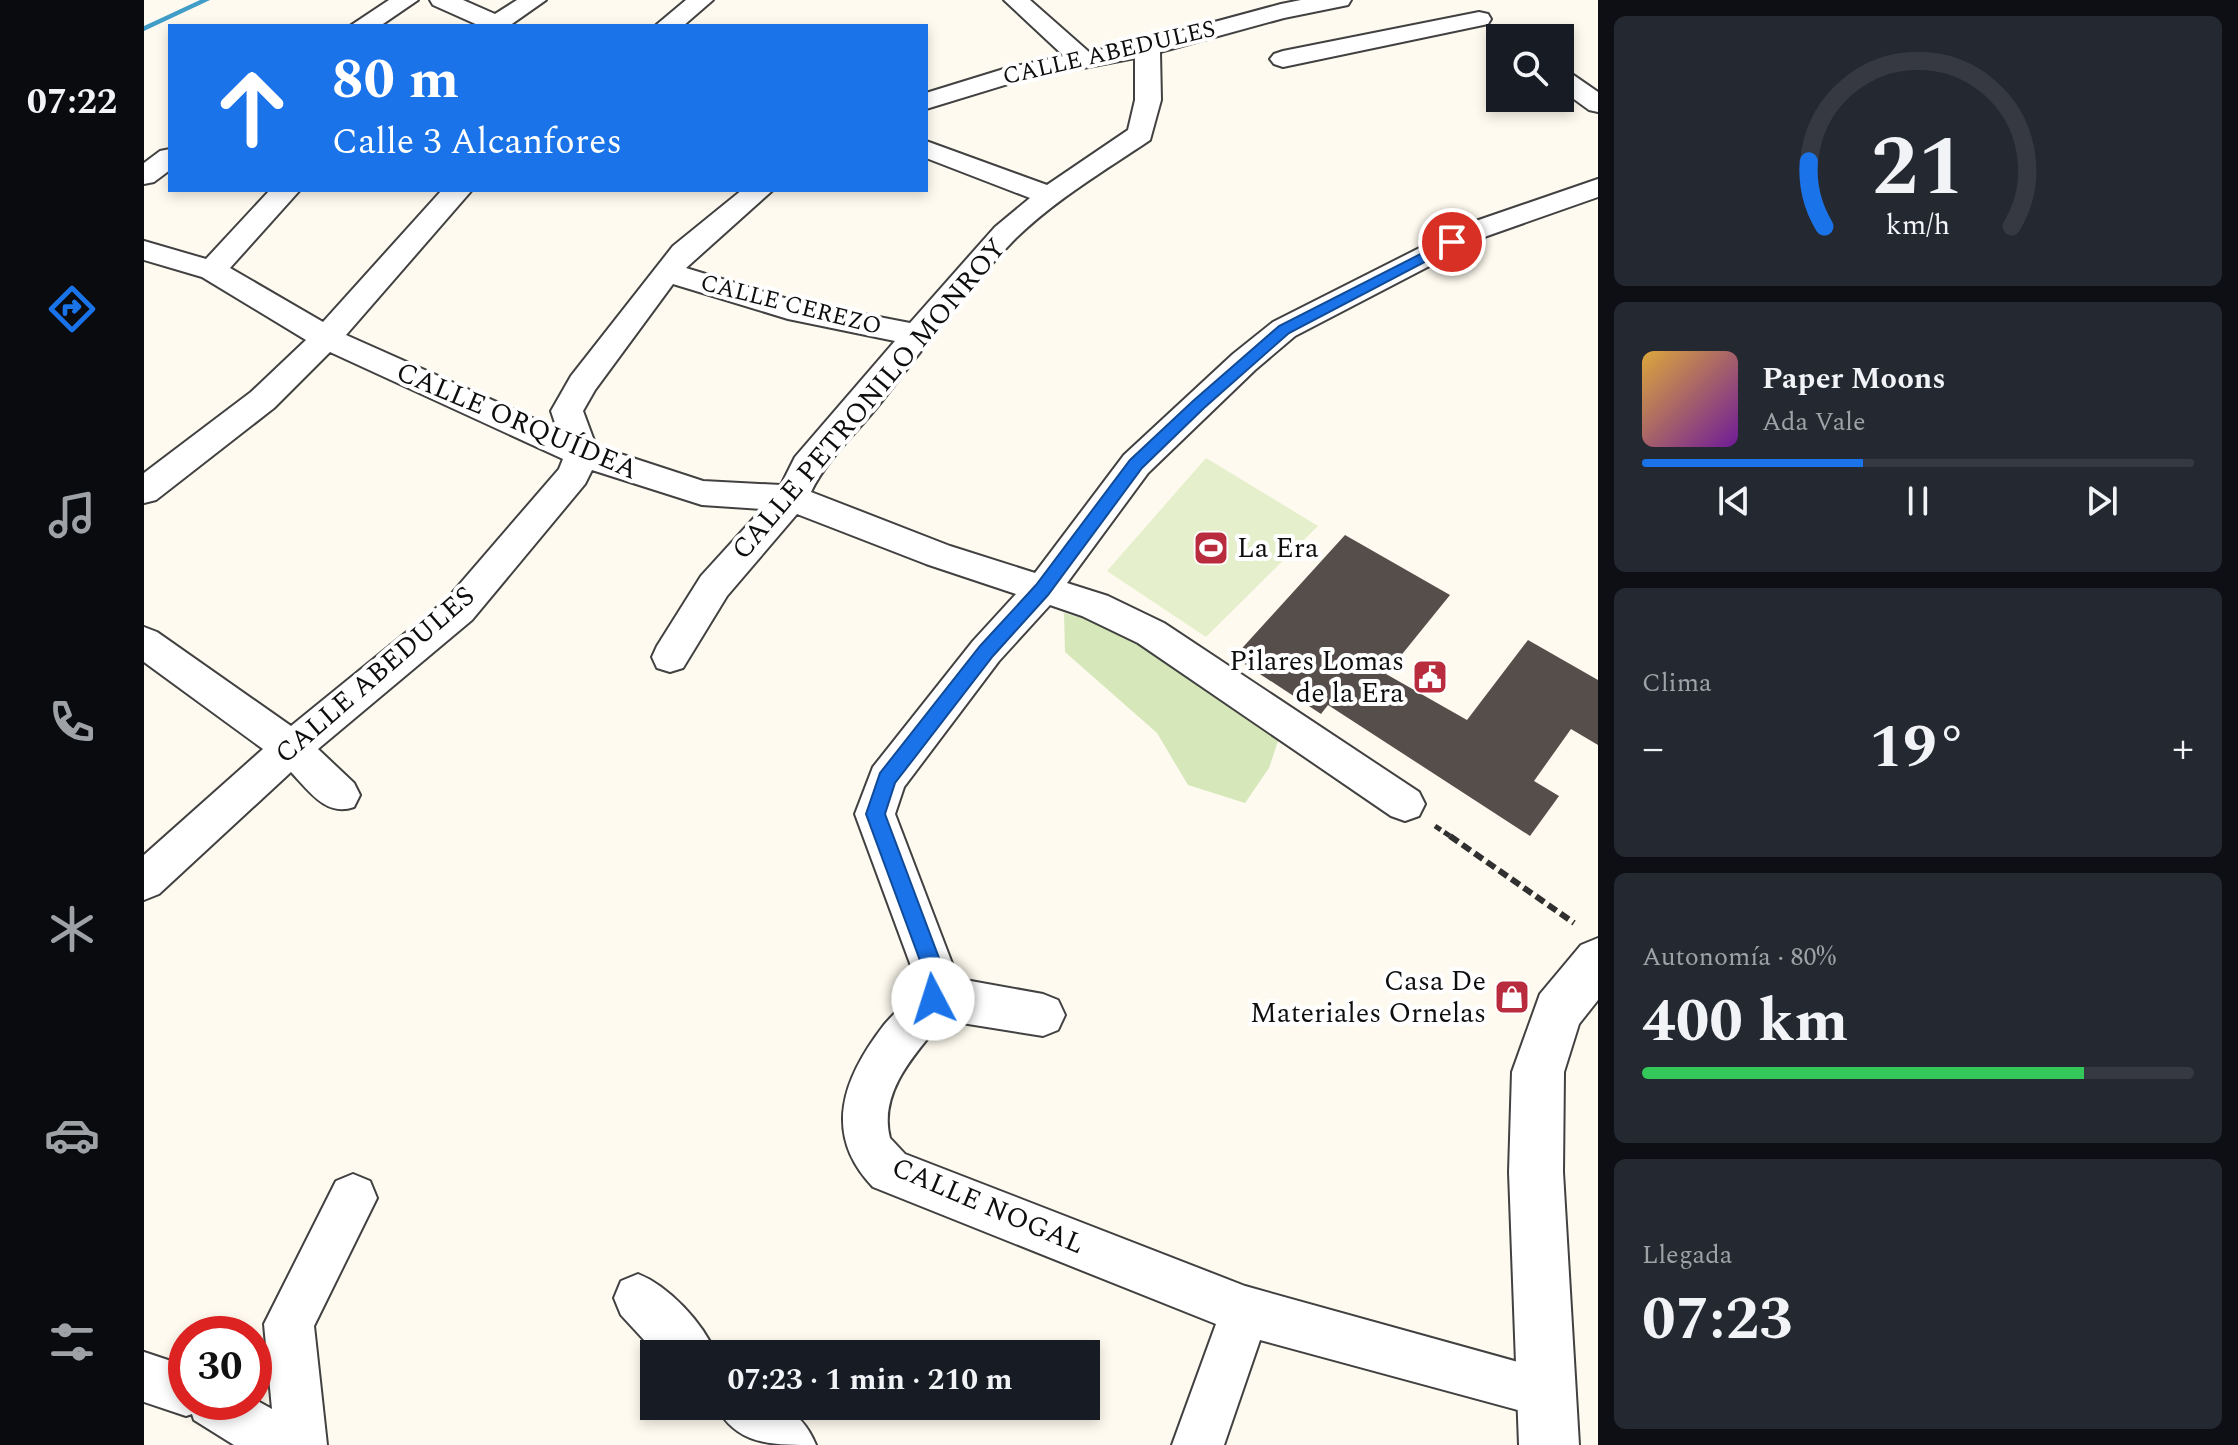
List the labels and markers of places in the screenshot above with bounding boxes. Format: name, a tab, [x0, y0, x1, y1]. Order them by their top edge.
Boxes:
pin	[1418, 208, 1486, 276]
place label: La Era	[1237, 527, 1319, 570]
sports icon: La Era	[1192, 529, 1230, 567]
place label: Pilares Lomas de la Era	[1229, 640, 1404, 715]
public building icon: Pilares Lomas de la Era	[1411, 658, 1449, 696]
place label: Casa De Materiales Ornelas	[1250, 960, 1486, 1035]
shop icon: Casa De Materiales Ornelas	[1493, 978, 1531, 1016]

